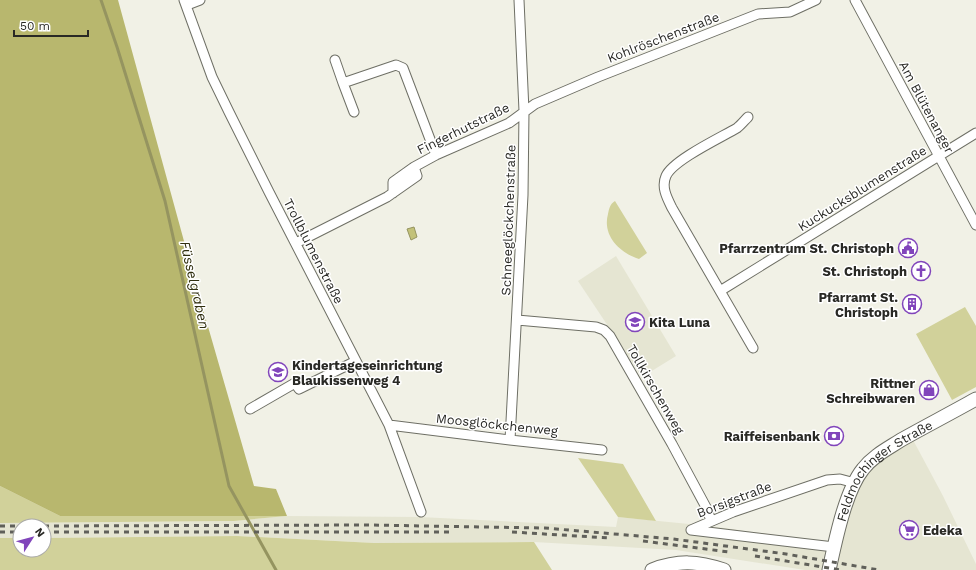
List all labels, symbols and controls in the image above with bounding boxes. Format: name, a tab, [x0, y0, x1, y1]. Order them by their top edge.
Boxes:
street label: Kohlröschenstraße	[605, 9, 721, 66]
scale bar	[14, 12, 88, 38]
text: 50 m	[20, 19, 50, 33]
street label: Am Blütenanger	[896, 59, 957, 156]
street label: Fingerhutstraße	[415, 100, 512, 157]
street label: Kuckucksblumenstraße	[795, 143, 929, 234]
street label: Schneeglöckchenstraße	[498, 144, 519, 296]
street label: Trollblumenstraße	[280, 196, 347, 306]
public building icon: Pfarrzentrum St. Christoph	[897, 237, 919, 259]
water label: Füsselgraben	[177, 239, 213, 331]
place label: Pfarrzentrum St. Christoph	[719, 241, 894, 256]
church icon: St. Christoph	[910, 260, 932, 282]
place label: St. Christoph	[822, 264, 907, 279]
place label: Pfarramt St. Christoph	[818, 290, 898, 320]
building icon: Pfarramt St. Christoph	[901, 293, 923, 315]
school or university icon: Kita Luna	[624, 311, 646, 333]
place label: Kita Luna	[649, 315, 711, 330]
street label: Tollkirschenweg	[624, 342, 687, 437]
place label: Kindertageseinrichtung Blaukissenweg 4	[292, 358, 443, 388]
school or university icon: Kindertageseinrichtung Blaukissenweg 4	[267, 361, 289, 383]
place label: Rittner Schreibwaren	[826, 376, 915, 406]
shop icon: Rittner Schreibwaren	[918, 379, 940, 401]
street label: Moosglöckchenweg	[435, 411, 559, 438]
street label: Feldmochinger Straße	[834, 417, 935, 523]
bank icon: Raiffeisenbank	[823, 425, 845, 447]
place label: Raiffeisenbank	[724, 429, 821, 444]
street label: Borsigstraße	[695, 478, 774, 521]
north arrow	[12, 518, 52, 558]
supermarket icon: Edeka	[898, 519, 920, 541]
place label: Edeka	[923, 523, 963, 538]
text: N	[32, 525, 47, 540]

